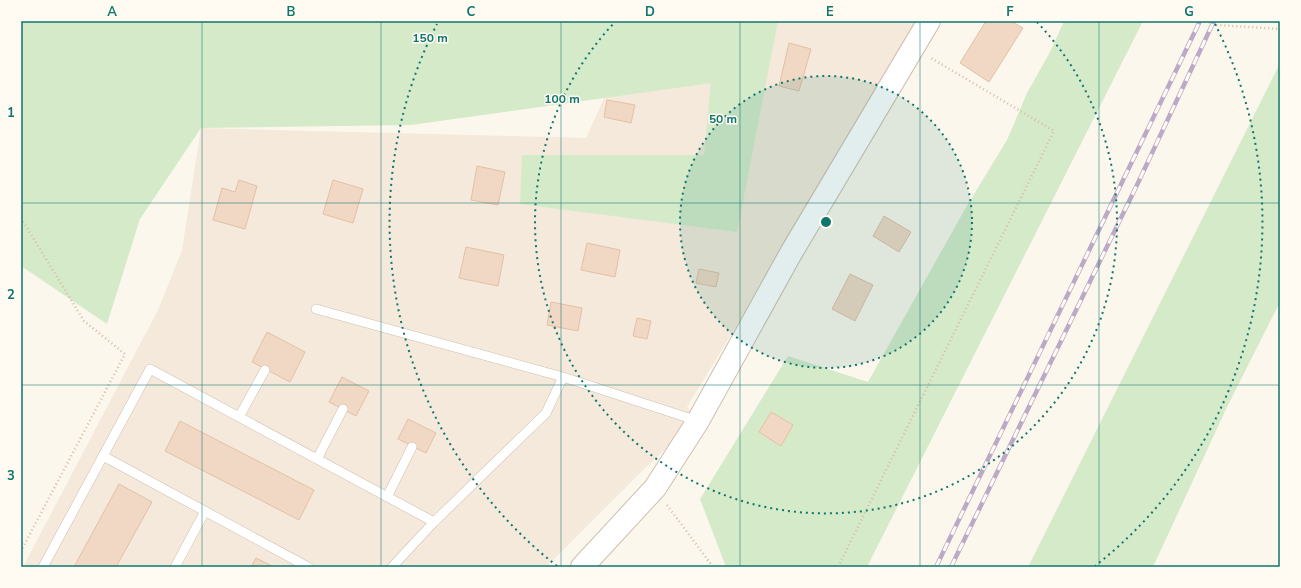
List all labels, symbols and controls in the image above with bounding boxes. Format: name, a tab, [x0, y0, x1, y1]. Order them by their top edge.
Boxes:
text: A	[107, 3, 117, 21]
text: B	[287, 3, 296, 21]
text: C	[467, 3, 476, 21]
text: D	[645, 3, 655, 21]
text: E	[826, 3, 834, 21]
text: F	[1006, 3, 1014, 21]
text: G	[1184, 3, 1194, 21]
text: 150 m	[412, 30, 448, 46]
text: 100 m	[544, 91, 580, 107]
text: 1	[7, 104, 15, 122]
text: 50 m	[709, 111, 737, 127]
centre of rings	[819, 215, 833, 229]
text: 2	[7, 286, 15, 304]
text: 3	[7, 467, 15, 485]

